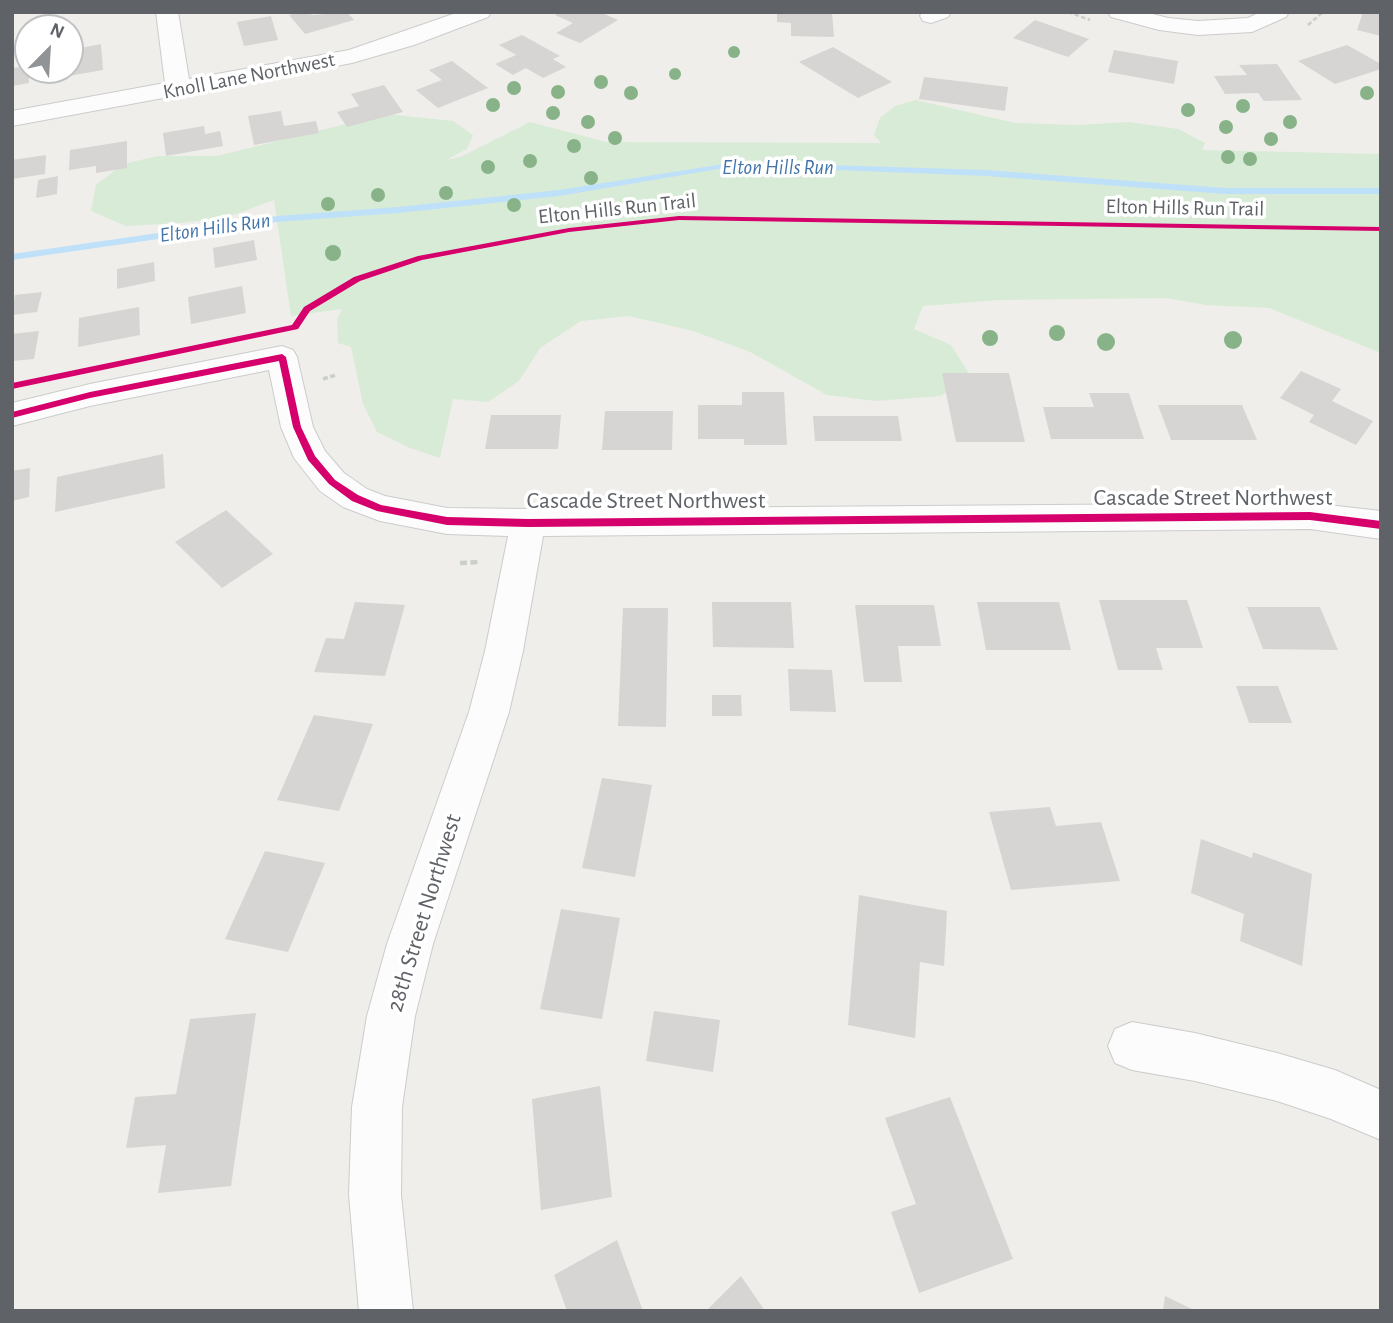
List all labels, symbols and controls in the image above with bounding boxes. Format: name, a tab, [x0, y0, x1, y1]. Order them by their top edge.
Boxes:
north arrow	[14, 14, 84, 84]
text: N	[47, 20, 67, 43]
street label: Knoll Lane Northwest	[161, 47, 337, 105]
water label: Elton Hills Run	[722, 155, 834, 181]
street label: Elton Hills Run Trail	[537, 188, 697, 230]
street label: Elton Hills Run Trail	[1105, 194, 1265, 222]
water label: Elton Hills Run	[158, 208, 272, 248]
street label: Cascade Street Northwest	[1094, 484, 1332, 512]
street label: Cascade Street Northwest	[527, 487, 765, 515]
street label: 28th Street Northwest	[380, 811, 468, 1015]

